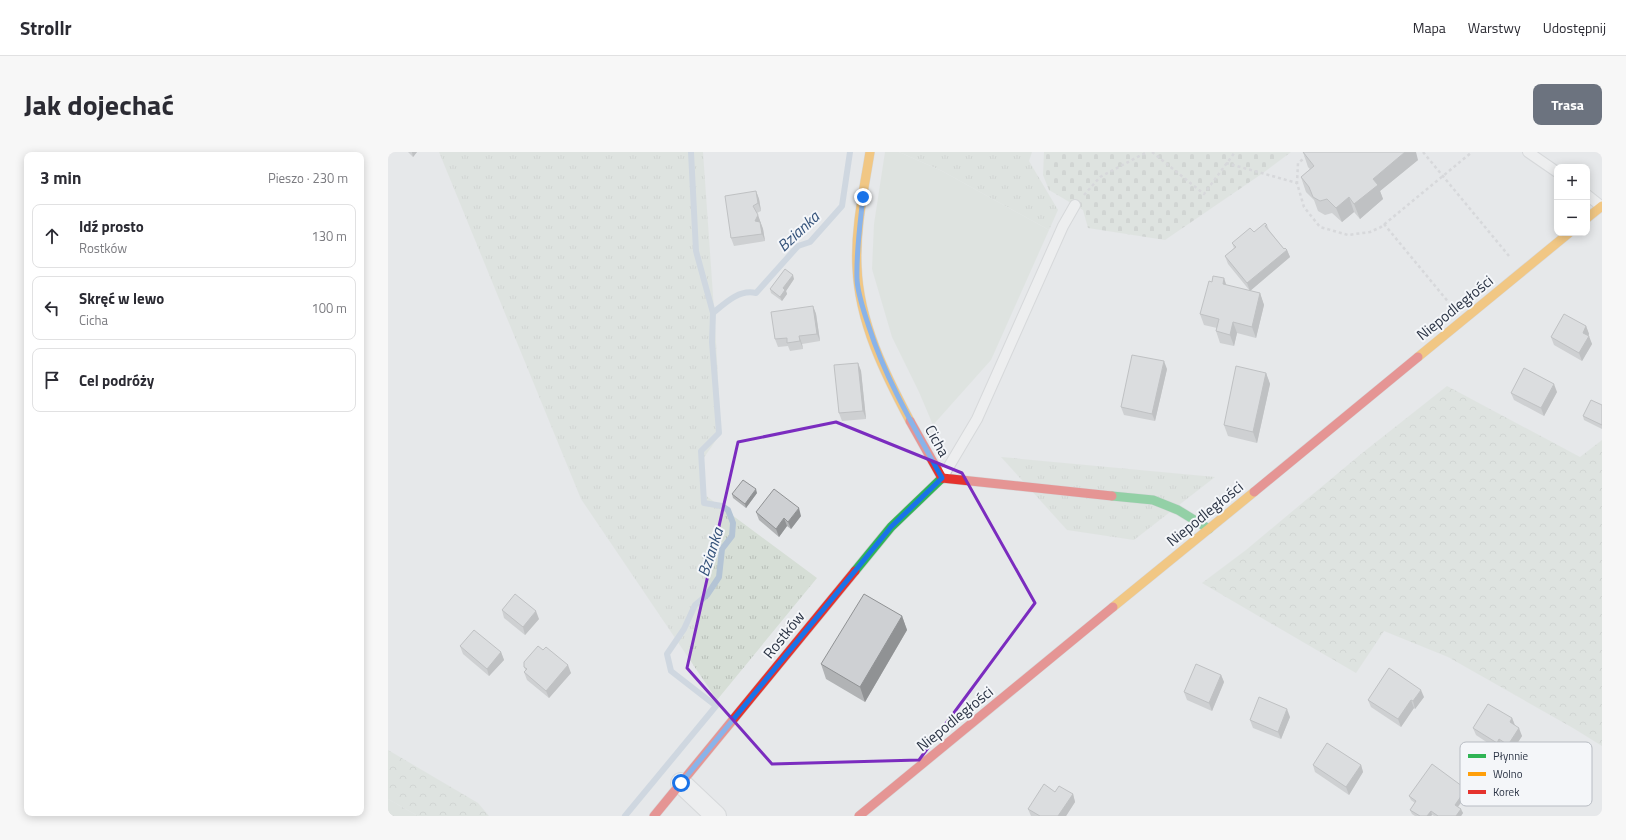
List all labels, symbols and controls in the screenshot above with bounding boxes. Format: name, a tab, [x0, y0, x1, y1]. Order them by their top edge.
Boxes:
text: Strollr	[20, 13, 72, 42]
text: Mapa	[1413, 17, 1446, 38]
text: Warstwy	[1468, 17, 1521, 38]
text: Udostępnij	[1543, 17, 1606, 38]
text: Jak dojechać	[24, 83, 174, 126]
button: Trasa	[1533, 84, 1602, 125]
map controls	[1554, 164, 1590, 236]
button: +	[1554, 164, 1590, 200]
text: 3 min	[40, 165, 81, 191]
text: Pieszo · 230 m	[268, 168, 348, 188]
route end	[854, 188, 872, 206]
button: −	[1554, 200, 1590, 236]
water label: Bzianka	[771, 204, 825, 257]
text: Idź prosto	[79, 215, 144, 238]
icon: ahead	[41, 225, 63, 247]
text: 130 m	[311, 226, 347, 246]
text: Rostków	[79, 238, 127, 258]
street label: Niepodległości	[1411, 269, 1498, 346]
text: Skręć w lewo	[79, 287, 164, 310]
icon: left	[41, 297, 63, 319]
text: 100 m	[311, 298, 347, 318]
text: Cicha	[79, 310, 108, 330]
icon: arrive	[41, 369, 63, 391]
text: Cel podróży	[79, 369, 154, 392]
street label: Cicha	[919, 421, 956, 461]
street label: Niepodległości	[1161, 475, 1248, 552]
water label: Bzianka	[691, 524, 729, 580]
street label: Rostków	[757, 606, 810, 664]
street label: Niepodległości	[911, 680, 998, 757]
legend	[1460, 742, 1592, 806]
text: Płynnie	[1493, 748, 1528, 764]
text: Wolno	[1493, 766, 1523, 782]
route start	[672, 774, 690, 792]
text: Korek	[1493, 784, 1520, 800]

